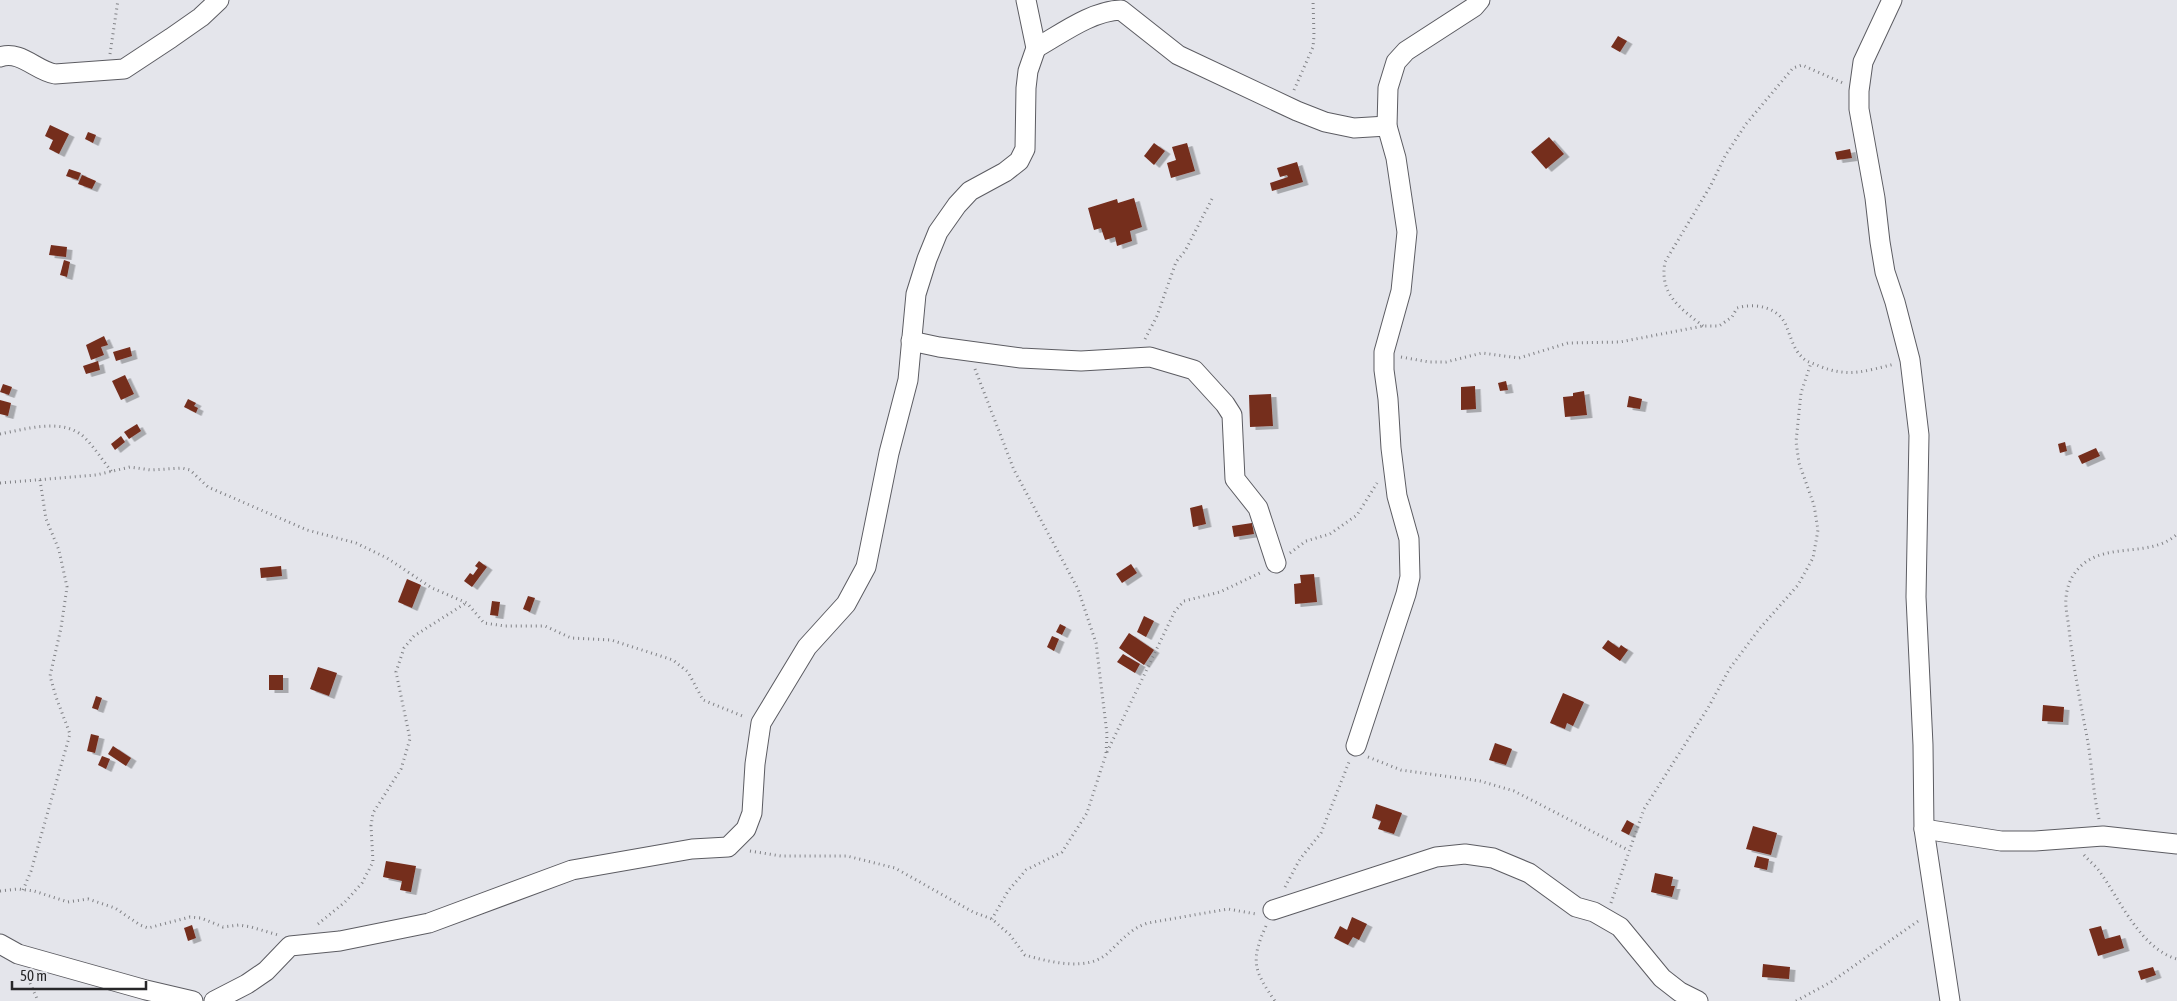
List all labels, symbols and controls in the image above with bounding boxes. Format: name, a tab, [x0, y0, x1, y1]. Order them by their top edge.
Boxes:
scale bar	[12, 958, 146, 990]
text: 50 m	[20, 967, 47, 984]

